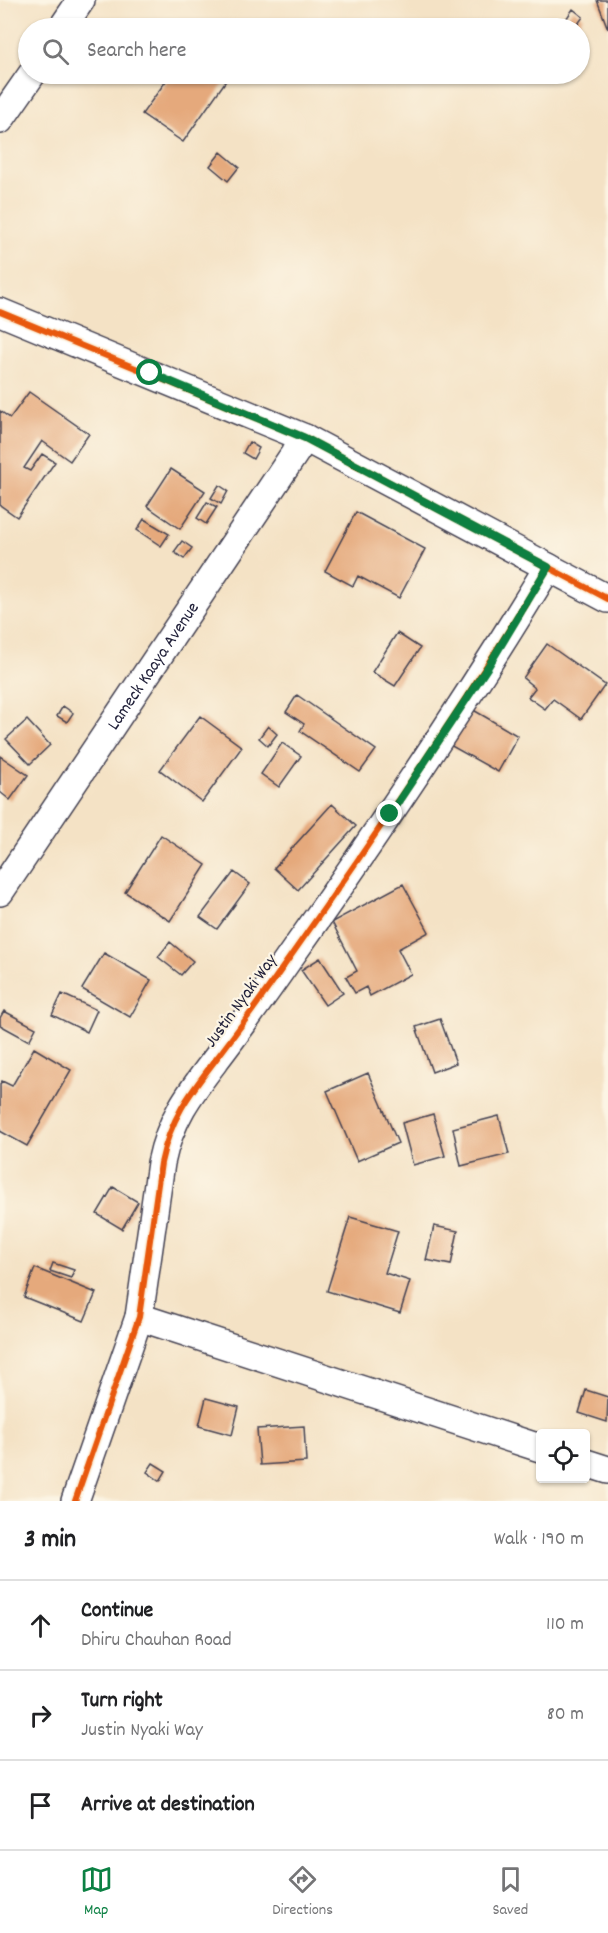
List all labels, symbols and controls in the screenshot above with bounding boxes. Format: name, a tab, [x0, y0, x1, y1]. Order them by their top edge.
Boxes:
search box	[18, 18, 590, 84]
icon: search	[39, 35, 72, 68]
text: Search here	[87, 36, 186, 67]
route start	[136, 359, 162, 385]
street label: Lameck Kaaya Avenue	[102, 598, 206, 736]
route end	[376, 800, 402, 826]
street label: Justin Nyaki Way	[200, 949, 285, 1053]
map controls	[536, 1429, 590, 1483]
button: locate	[536, 1429, 590, 1483]
text: 3 min	[24, 1522, 76, 1559]
text: Walk · 190 m	[494, 1526, 584, 1554]
text: Continue	[81, 1596, 153, 1627]
icon: ahead	[24, 1609, 57, 1642]
text: 110 m	[546, 1611, 584, 1639]
text: Dhiru Chauhan Road	[81, 1627, 232, 1655]
text: Turn right	[81, 1686, 163, 1717]
icon: right	[24, 1699, 57, 1732]
text: 80 m	[547, 1701, 584, 1729]
text: Justin Nyaki Way	[81, 1717, 203, 1745]
icon: arrive	[24, 1789, 57, 1822]
text: Arrive at destination	[81, 1790, 255, 1821]
tab: Map	[80, 1863, 113, 1922]
tab: Directions	[272, 1863, 333, 1922]
tab: Saved	[492, 1863, 528, 1922]

